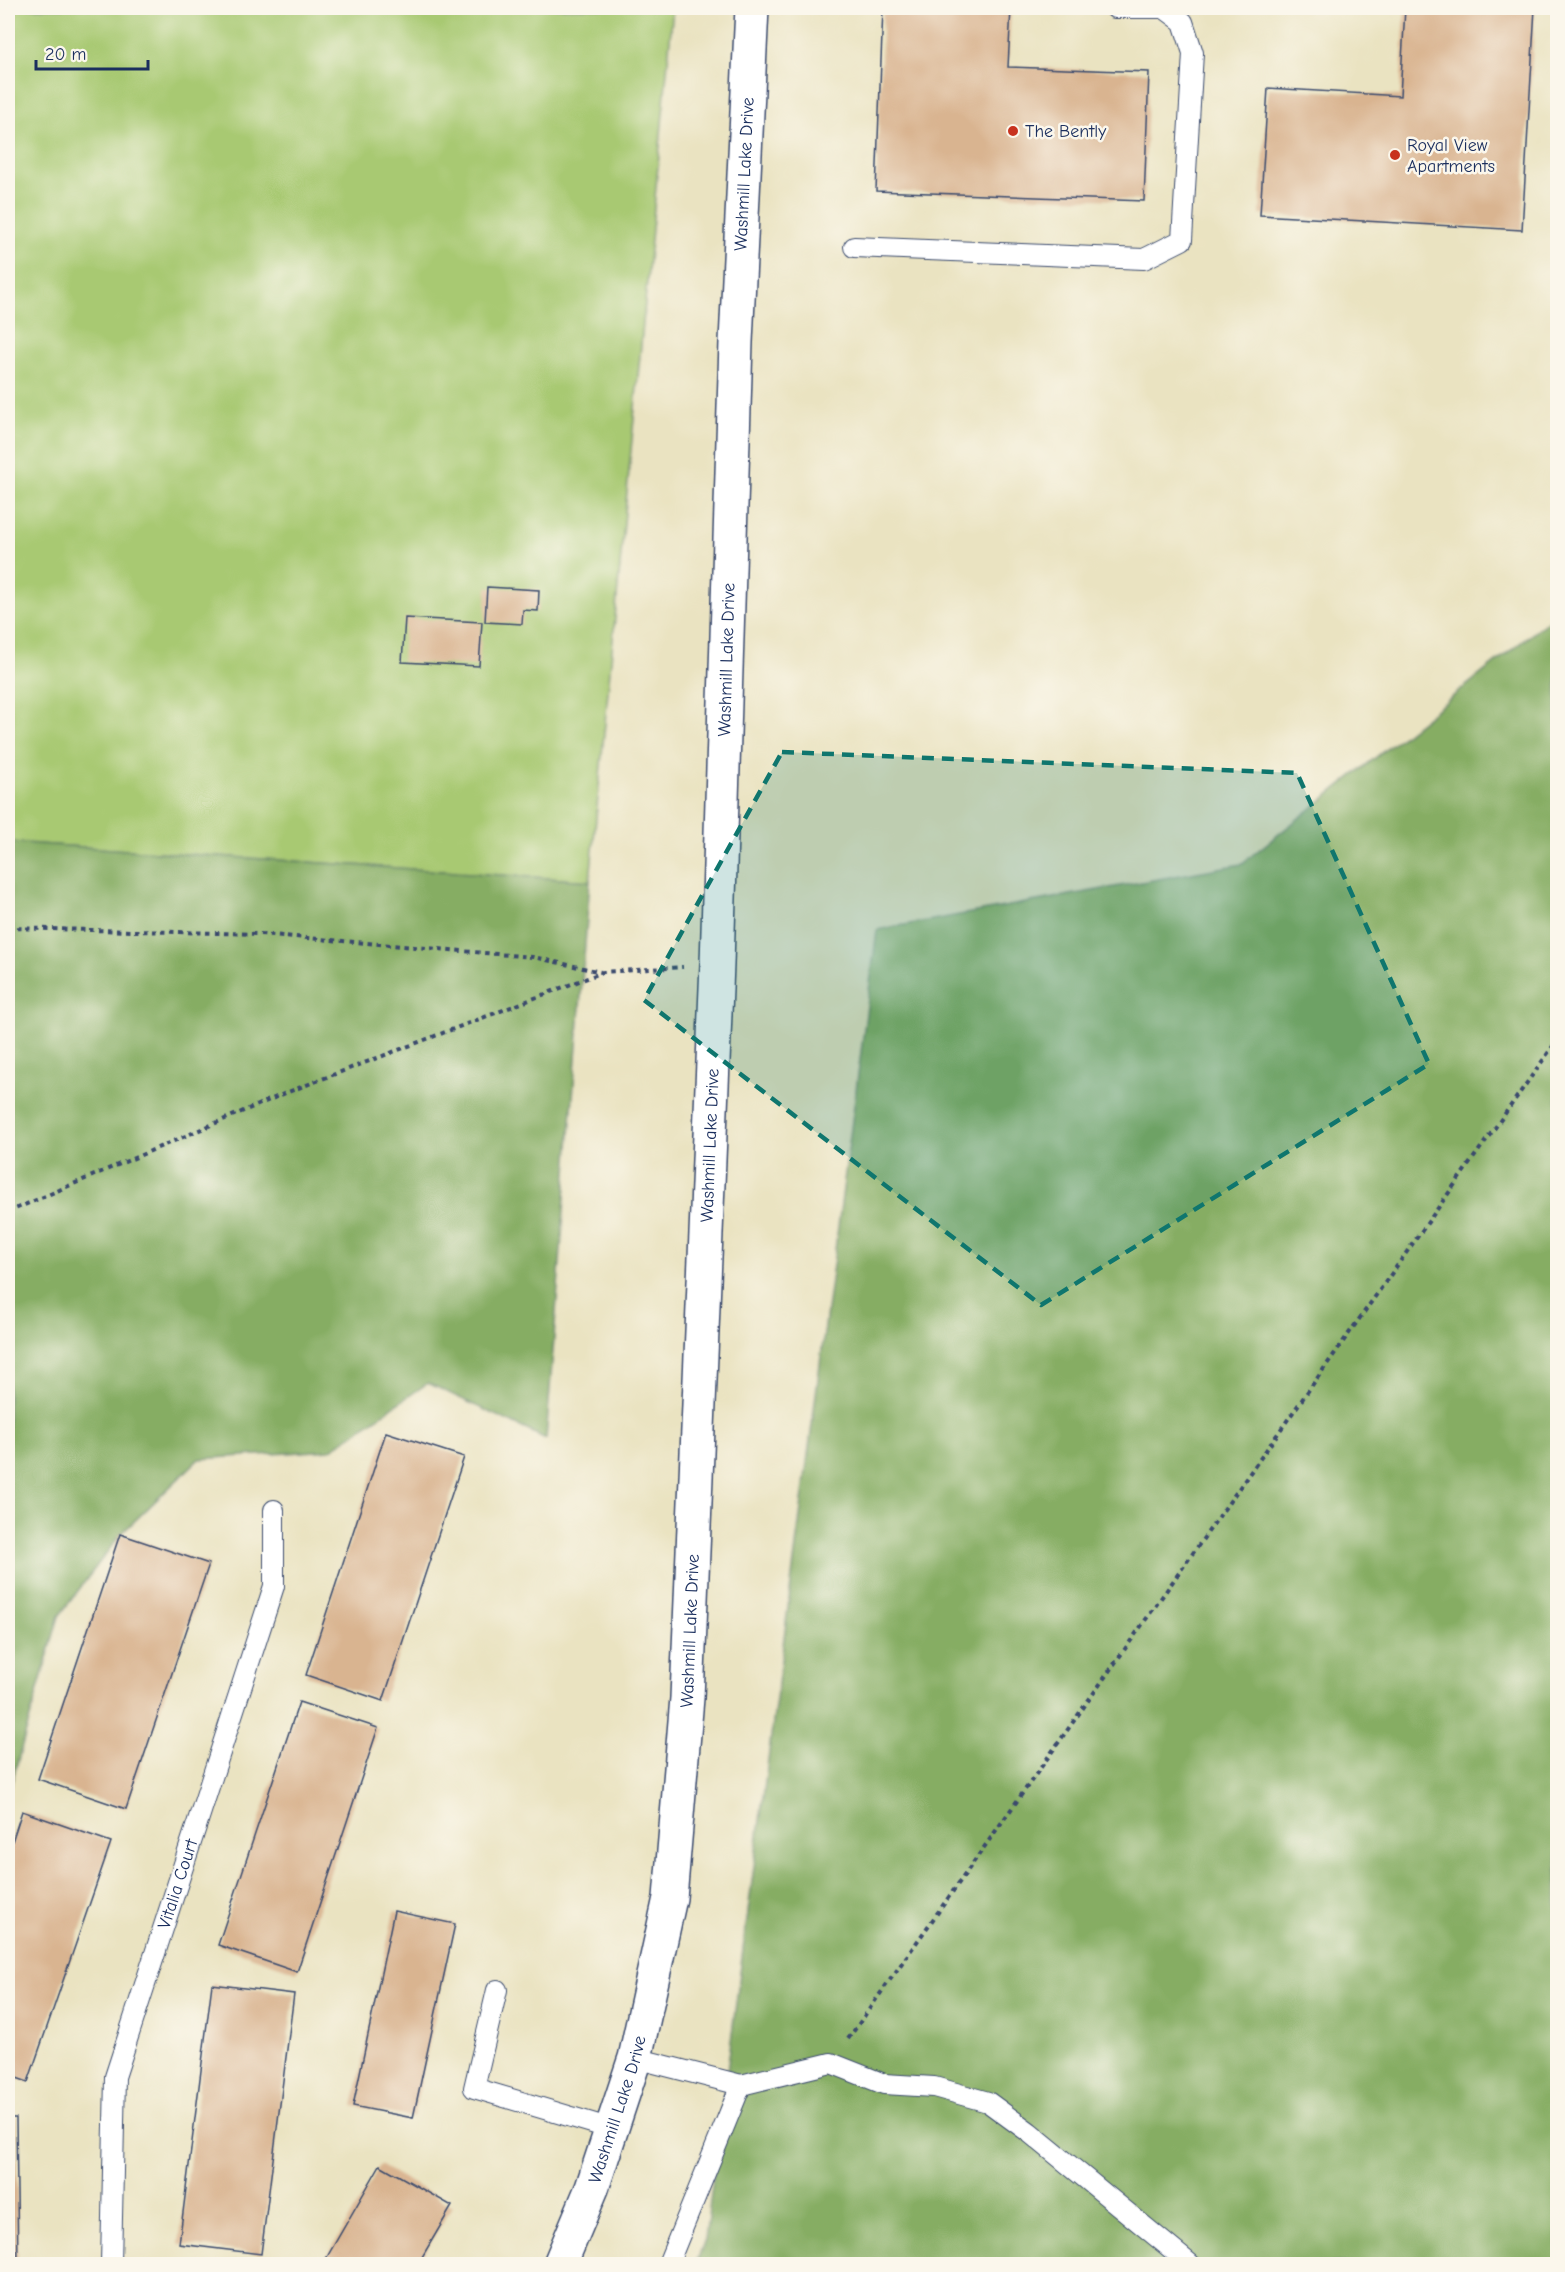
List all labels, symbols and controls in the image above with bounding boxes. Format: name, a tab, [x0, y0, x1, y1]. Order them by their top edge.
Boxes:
scale bar	[36, 33, 148, 71]
text: 20 m	[45, 44, 86, 65]
street label: Washmill Lake Drive	[730, 97, 759, 251]
place label: The Bently	[1025, 121, 1107, 142]
marker: The Bently	[1006, 124, 1020, 138]
place label: Royal View Apartments	[1407, 135, 1495, 177]
marker: Royal View Apartments	[1388, 148, 1402, 162]
street label: Washmill Lake Drive	[714, 582, 740, 737]
street label: Washmill Lake Drive	[696, 1068, 724, 1223]
street label: Washmill Lake Drive	[676, 1554, 704, 1709]
street label: Vitalia Court	[154, 1836, 203, 1932]
street label: Washmill Lake Drive	[584, 2034, 651, 2186]

